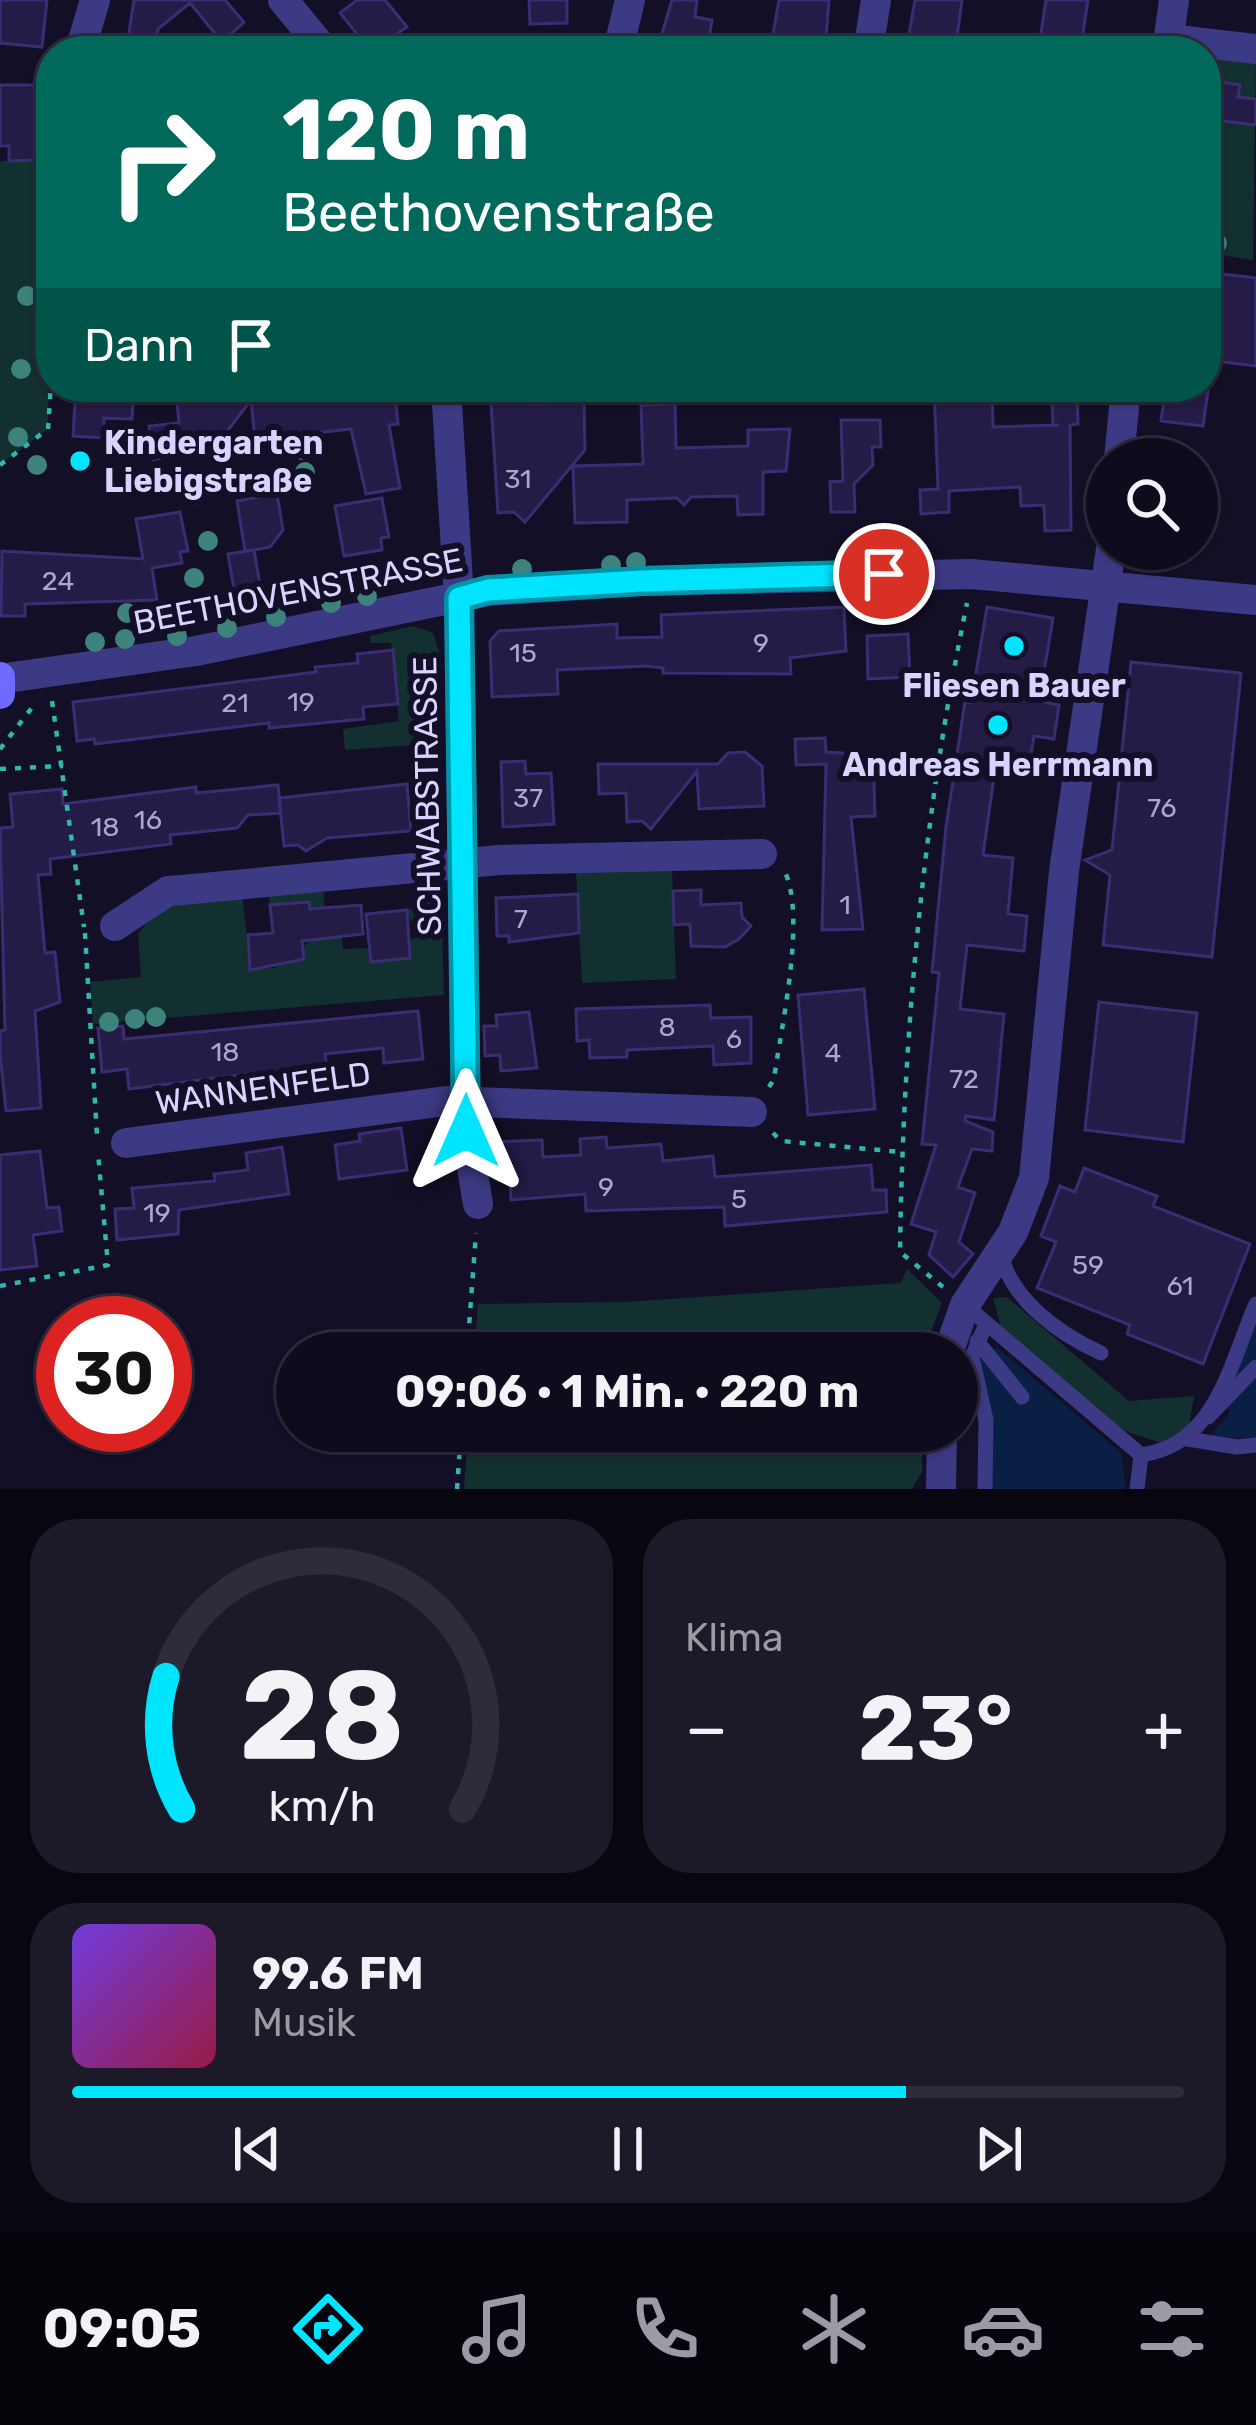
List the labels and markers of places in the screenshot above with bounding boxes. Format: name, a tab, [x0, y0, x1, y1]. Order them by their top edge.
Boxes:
place label: Kindergarten Liebigstraße	[104, 423, 323, 500]
marker: Kindergarten Liebigstraße	[67, 448, 93, 474]
pin	[833, 523, 935, 625]
marker: Fliesen Bauer	[1001, 633, 1027, 659]
place label: Fliesen Bauer	[902, 666, 1126, 705]
marker: Andreas Herrmann	[985, 712, 1011, 738]
place label: Andreas Herrmann	[842, 745, 1154, 784]

